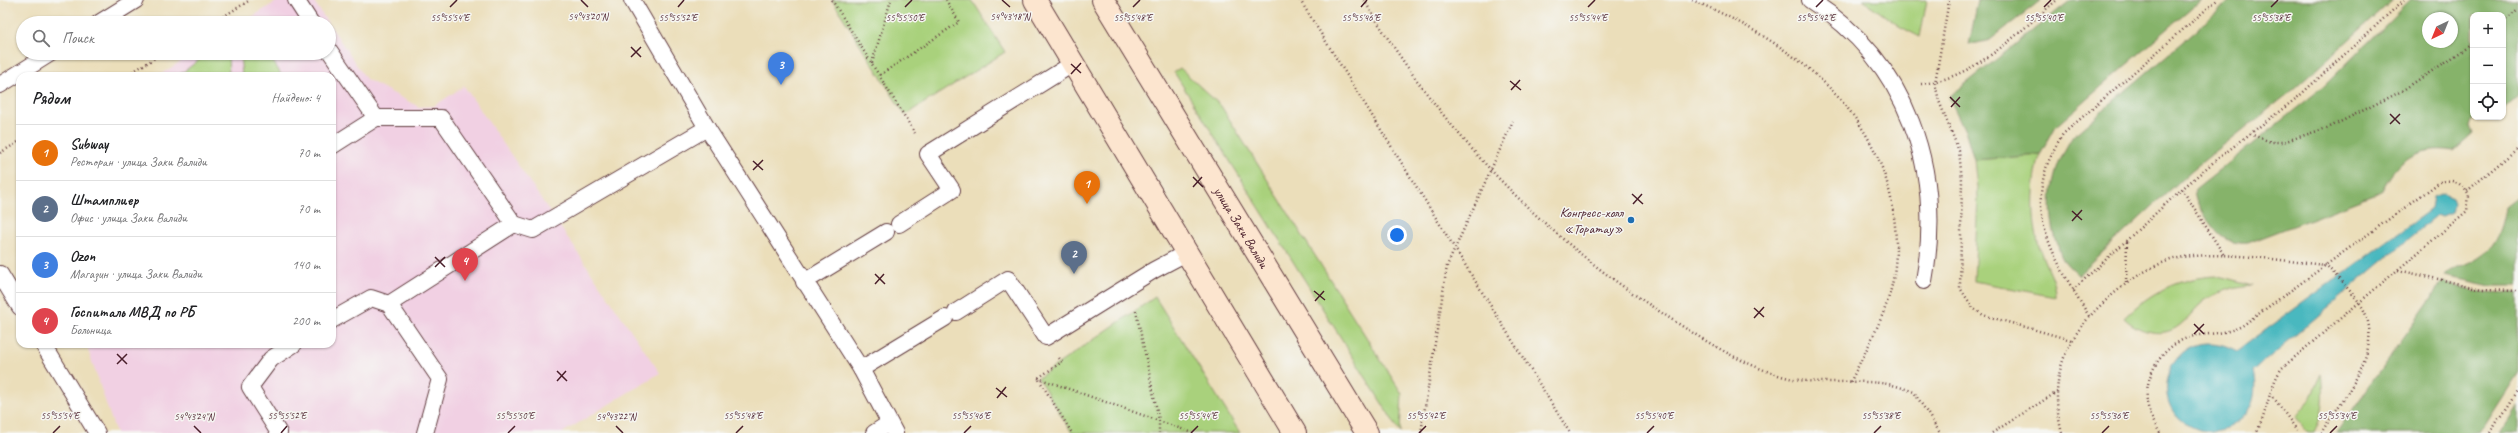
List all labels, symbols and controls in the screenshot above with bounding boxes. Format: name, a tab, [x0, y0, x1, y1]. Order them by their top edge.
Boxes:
text: 54°43'20"N	[568, 10, 610, 23]
text: 54°43'18"N	[990, 10, 1032, 23]
text: 55°55'54"E	[431, 11, 471, 24]
text: 55°55'52"E	[659, 11, 699, 24]
text: 55°55'50"E	[886, 11, 926, 24]
text: 55°55'48"E	[1114, 11, 1154, 24]
text: 55°55'46"E	[1342, 11, 1382, 24]
text: 55°55'44"E	[1569, 11, 1609, 24]
text: 55°55'42"E	[1797, 11, 1837, 24]
text: 55°55'40"E	[2025, 11, 2065, 24]
text: 55°55'38"E	[2252, 11, 2292, 24]
north arrow	[2422, 12, 2458, 48]
map controls	[2470, 12, 2506, 120]
button: +	[2470, 12, 2506, 48]
search box	[16, 16, 336, 60]
icon: search	[30, 27, 52, 49]
text: Поиск	[62, 29, 94, 48]
button: −	[2470, 48, 2506, 84]
pin: 3	[768, 52, 794, 85]
button: locate	[2470, 84, 2506, 120]
text: Рядом	[32, 88, 70, 109]
text: Найдено: 4	[272, 90, 320, 106]
text: Subway	[70, 135, 108, 154]
text: 1	[42, 145, 48, 161]
text: 70 m	[298, 145, 320, 161]
text: Ресторан · улица Заки Валиди	[70, 154, 207, 170]
pin: 1	[1074, 171, 1100, 204]
street label: улица Заки Валиди	[1210, 183, 1273, 271]
text: Штамплиер	[70, 191, 139, 210]
text: 2	[42, 201, 48, 217]
text: 70 m	[298, 201, 320, 217]
place label: Конгресс-холл «Торатау»	[1560, 204, 1624, 237]
text: Офис · улица Заки Валиди	[70, 210, 187, 226]
marker: Конгресс-холл «Торатау»	[1626, 215, 1636, 225]
your location	[1387, 225, 1407, 245]
pin: 2	[1061, 241, 1087, 274]
text: Ozon	[70, 247, 95, 266]
pin: 4	[452, 248, 478, 281]
text: 3	[42, 257, 48, 273]
text: 140 m	[292, 257, 320, 273]
text: Магазин · улица Заки Валиди	[70, 266, 202, 282]
text: Госпиталь МВД по РБ	[70, 303, 195, 322]
text: 4	[42, 313, 48, 329]
text: 200 m	[292, 313, 320, 329]
text: Больница	[70, 322, 111, 338]
text: 55°55'54"E	[41, 409, 81, 422]
text: 55°55'52"E	[268, 409, 308, 422]
text: 55°55'50"E	[496, 409, 536, 422]
text: 55°55'48"E	[724, 409, 764, 422]
text: 55°55'46"E	[952, 409, 992, 422]
text: 55°55'44"E	[1179, 409, 1219, 422]
text: 55°55'42"E	[1407, 409, 1447, 422]
text: 55°55'40"E	[1635, 409, 1675, 422]
text: 55°55'38"E	[1862, 409, 1902, 422]
text: 55°55'36"E	[2090, 409, 2130, 422]
text: 55°55'34"E	[2318, 409, 2358, 422]
text: 54°43'24"N	[174, 410, 216, 423]
text: 54°43'22"N	[596, 410, 638, 423]

